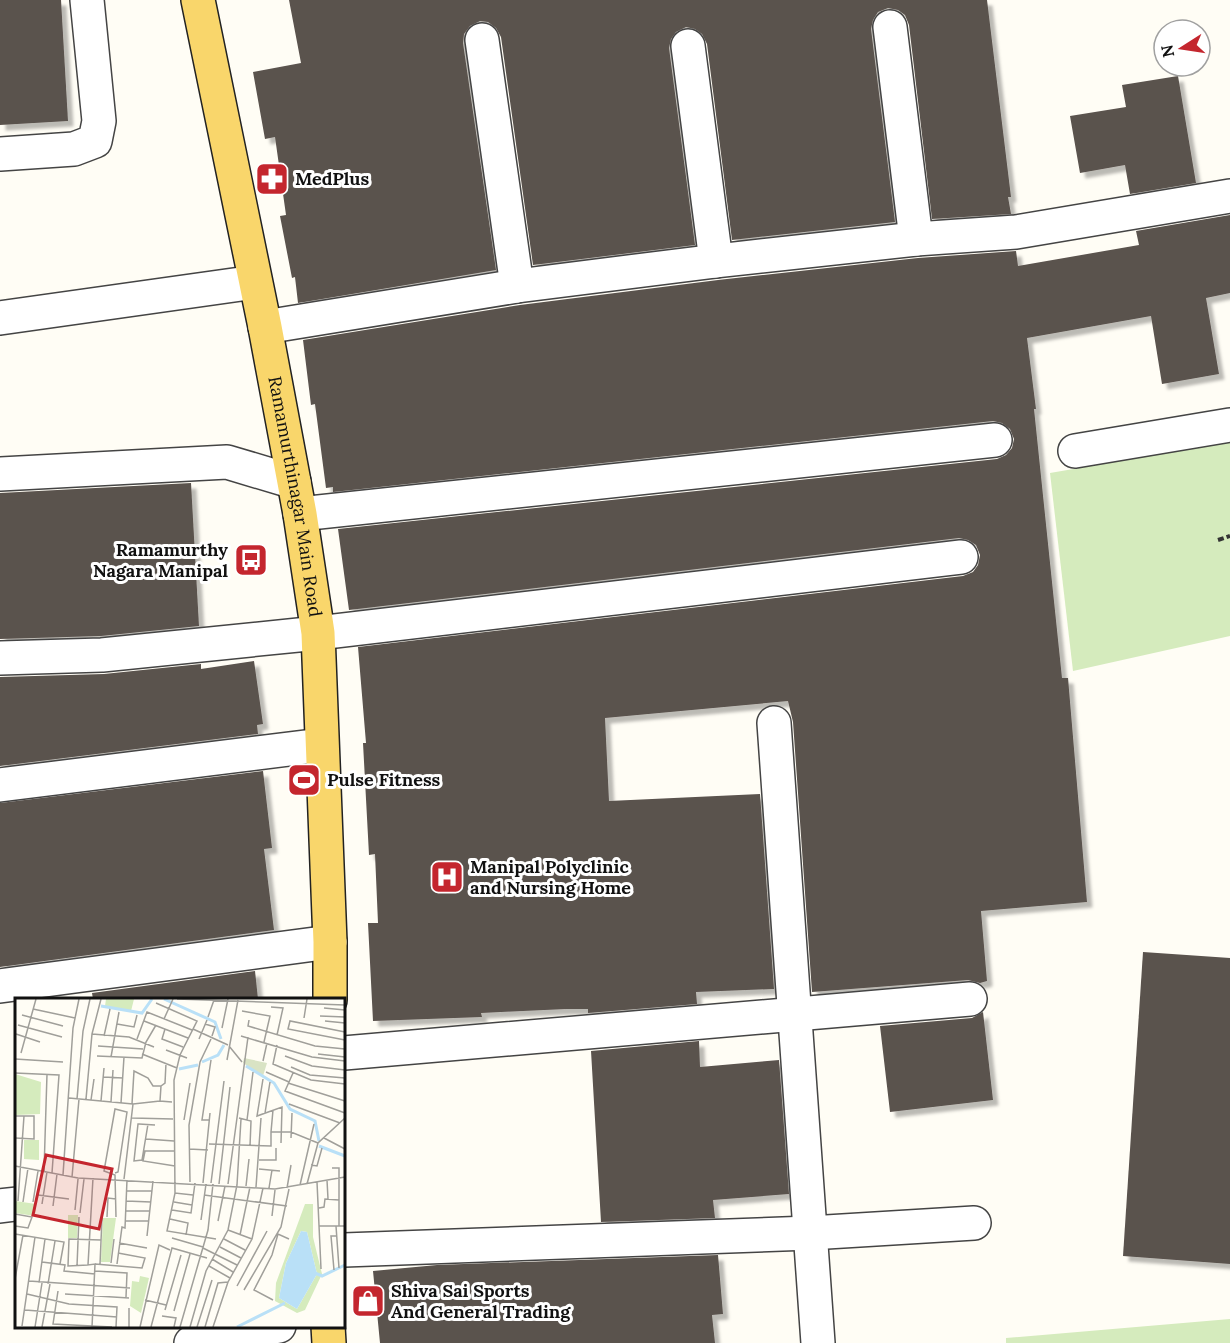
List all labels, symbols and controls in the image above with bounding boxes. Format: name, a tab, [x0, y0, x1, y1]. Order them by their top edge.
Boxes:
north arrow	[1152, 18, 1212, 78]
text: N	[1156, 43, 1178, 59]
pharmacy icon: MedPlus	[254, 161, 290, 197]
place label: MedPlus	[295, 167, 369, 190]
street label: Ramamurthinagar Main Road	[263, 374, 327, 619]
place label: Ramamurthy Nagara Manipal	[93, 538, 228, 582]
bus stop icon: Ramamurthy Nagara Manipal	[233, 542, 269, 578]
sports icon: Pulse Fitness	[286, 762, 322, 798]
place label: Pulse Fitness	[327, 768, 441, 791]
place label: Manipal Polyclinic and Nursing Home	[470, 855, 631, 899]
hospital icon: Manipal Polyclinic and Nursing Home	[429, 859, 465, 895]
inset map	[15, 998, 345, 1328]
place label: Shiva Sai Sports And General Trading	[391, 1279, 571, 1323]
shop icon: Shiva Sai Sports And General Trading	[350, 1283, 386, 1319]

